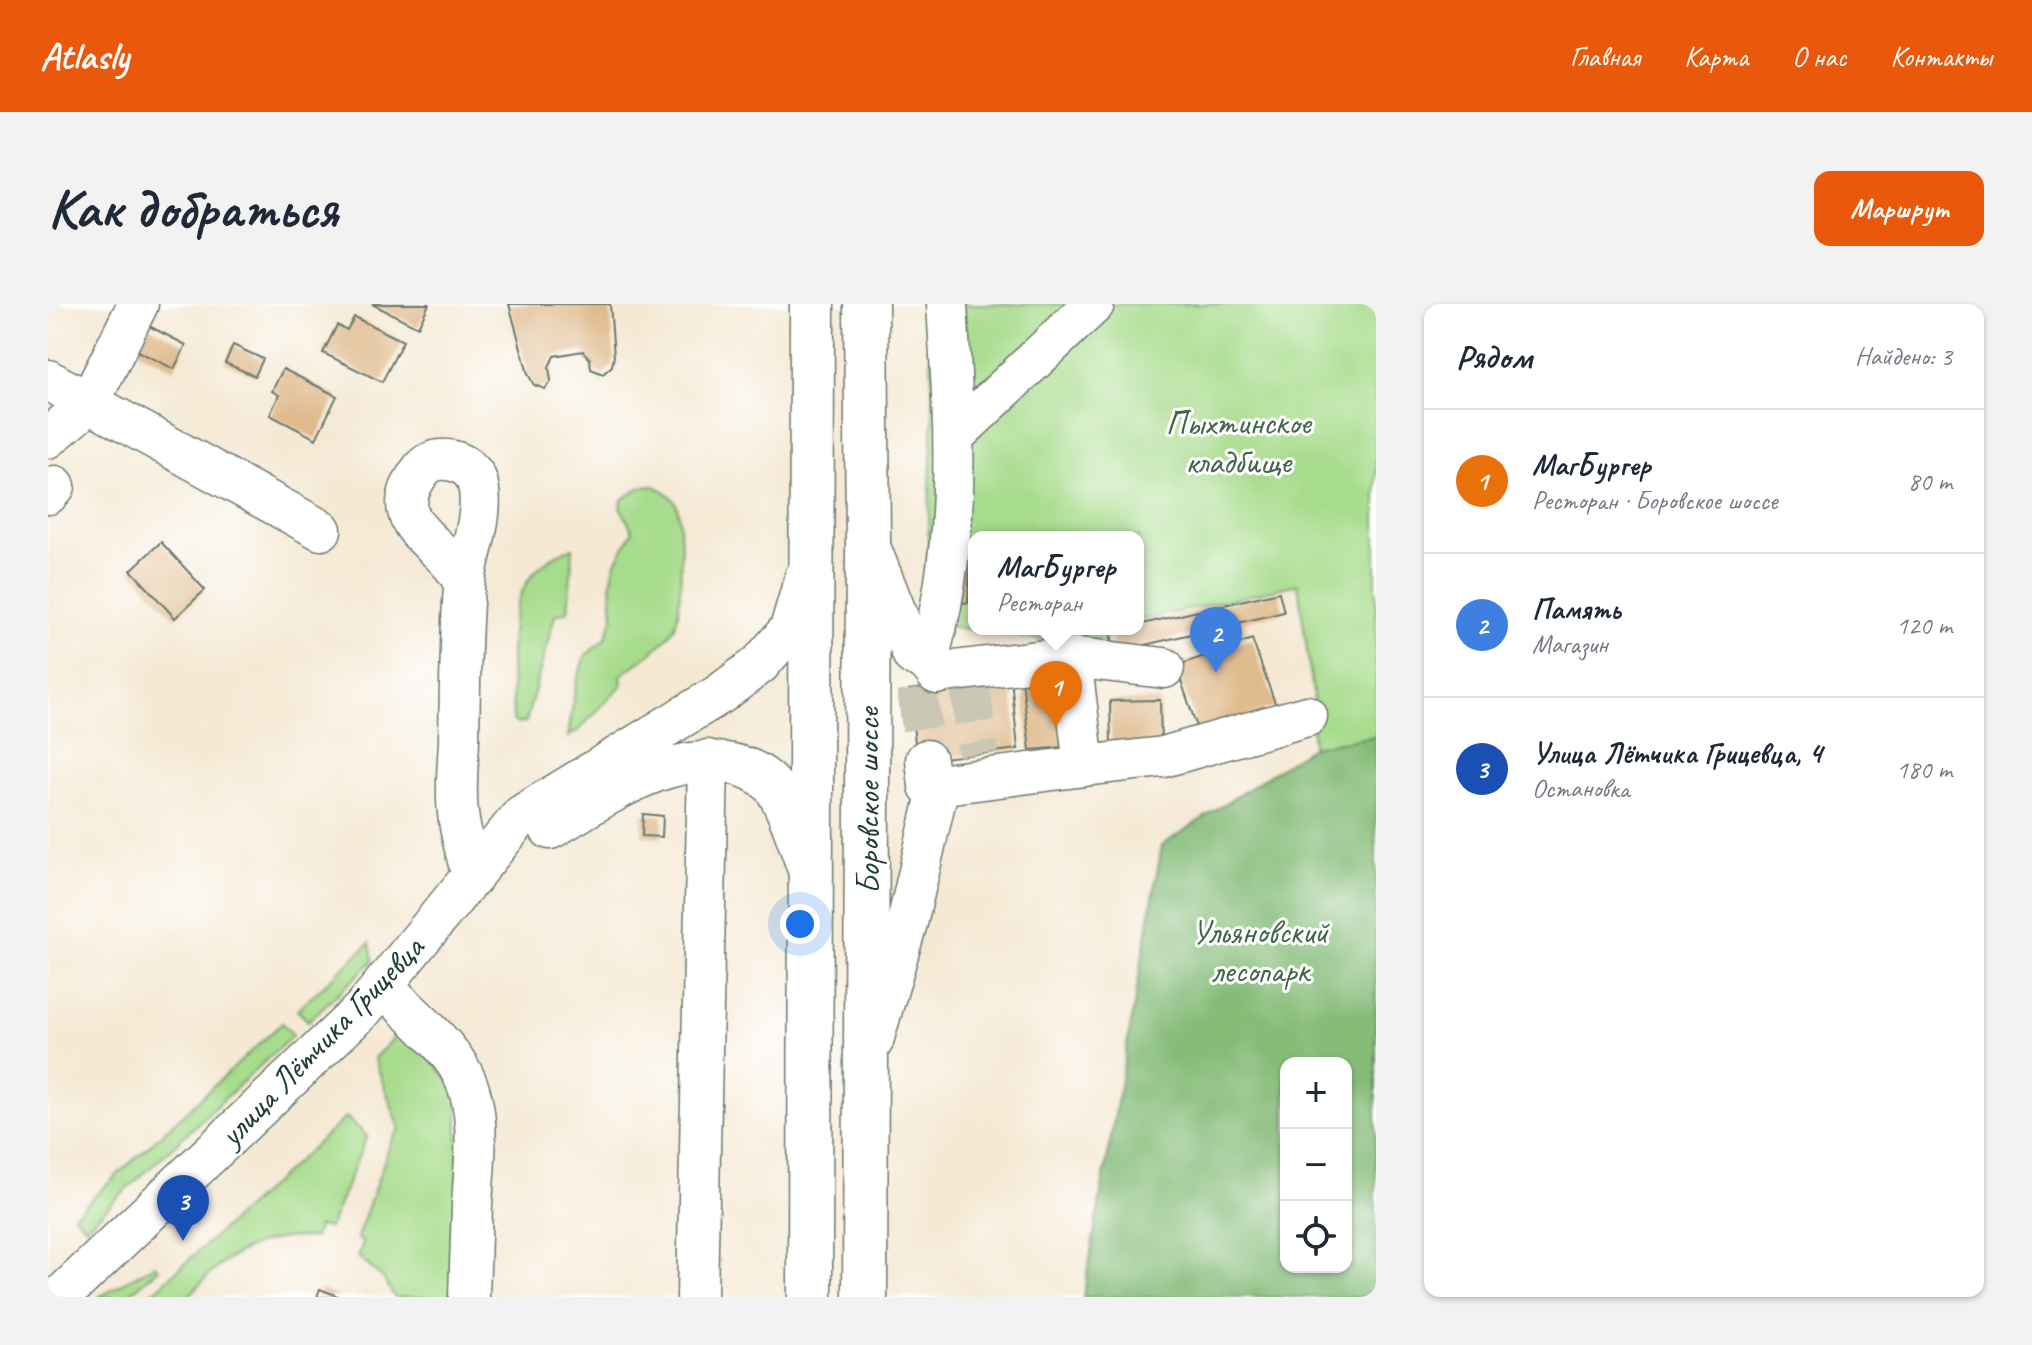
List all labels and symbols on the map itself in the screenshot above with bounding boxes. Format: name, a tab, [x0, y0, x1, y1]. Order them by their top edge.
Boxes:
park label: Пыхтинское кладбище	[1165, 401, 1313, 483]
pin: 2	[1190, 607, 1242, 673]
pin: 1	[1030, 661, 1082, 727]
street label: Боровское шоссе	[846, 706, 889, 894]
your location	[780, 904, 820, 944]
park label: Ульяновский лесопарк	[1192, 910, 1330, 992]
street label: улица Лётчика Грицевца	[208, 925, 434, 1157]
pin: 3	[157, 1175, 209, 1241]

